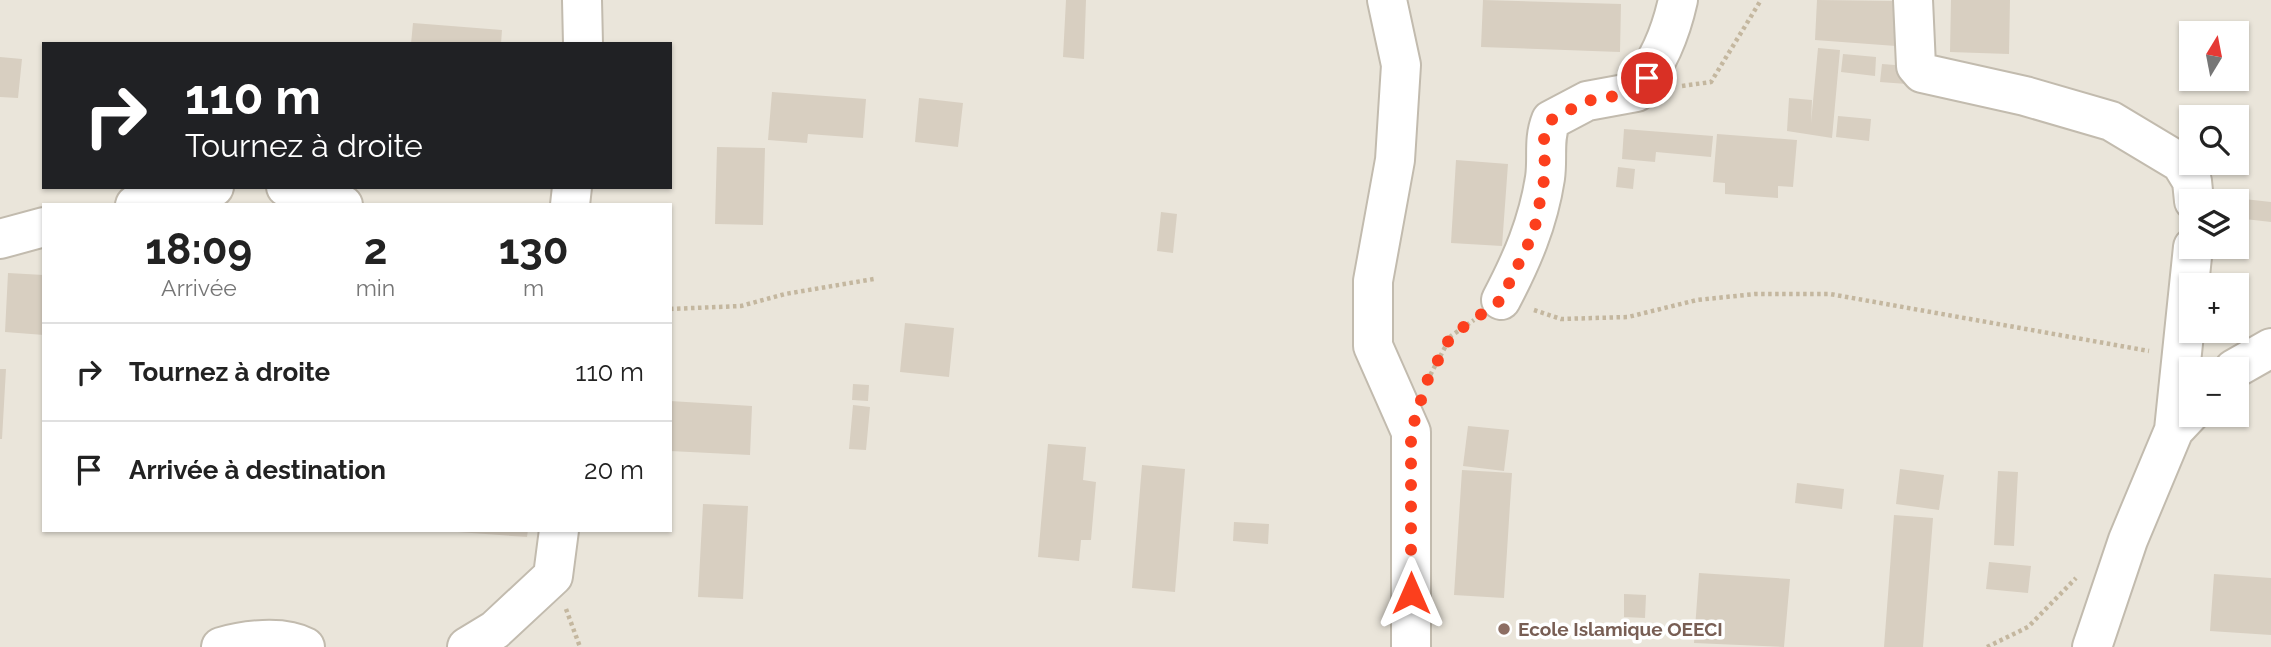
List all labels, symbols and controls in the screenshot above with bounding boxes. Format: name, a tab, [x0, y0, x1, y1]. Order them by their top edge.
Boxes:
north arrow	[2179, 21, 2249, 91]
map controls	[2179, 21, 2249, 427]
pin	[1617, 48, 1677, 108]
icon: arrive	[1628, 59, 1666, 97]
text: 110 m	[185, 68, 321, 125]
icon: right	[70, 70, 161, 161]
button: search	[2179, 105, 2249, 175]
text: Tournez à droite	[185, 127, 423, 164]
button: layers	[2179, 189, 2249, 259]
text: 18:09	[145, 225, 252, 274]
text: 2	[364, 225, 387, 274]
text: 130	[499, 225, 569, 274]
button: +	[2179, 273, 2249, 343]
text: Arrivée	[161, 274, 237, 301]
text: min	[356, 274, 395, 301]
text: m	[523, 274, 544, 301]
icon: right	[70, 353, 108, 391]
text: Tournez à droite	[129, 357, 330, 387]
text: 110 m	[575, 357, 644, 387]
button: −	[2179, 357, 2249, 427]
icon: arrive	[70, 451, 108, 489]
text: Arrivée à destination	[129, 455, 386, 485]
text: 20 m	[584, 455, 644, 485]
position arrow	[1374, 556, 1448, 630]
place label: Ecole Islamique OEECI	[1518, 618, 1723, 640]
marker: Ecole Islamique OEECI	[1496, 621, 1512, 637]

